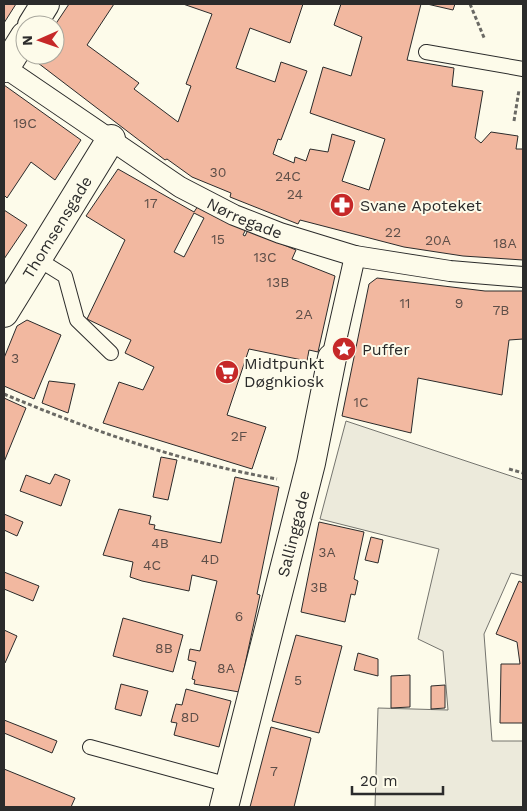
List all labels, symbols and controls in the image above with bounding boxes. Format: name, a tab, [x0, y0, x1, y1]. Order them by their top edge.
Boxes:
north arrow	[15, 15, 65, 65]
text: N	[19, 35, 35, 46]
house number: 19C	[13, 115, 37, 131]
house number: 30	[210, 164, 226, 180]
house number: 24C	[275, 168, 301, 184]
street label: Thomsensgade	[19, 172, 96, 282]
house number: 24	[287, 186, 303, 202]
pharmacy icon: Svane Apoteket	[329, 192, 355, 218]
street label: Nørregade	[204, 194, 285, 243]
house number: 17	[144, 195, 158, 211]
place label: Svane Apoteket	[360, 196, 482, 215]
house number: 22	[385, 224, 401, 240]
house number: 15	[211, 231, 225, 247]
house number: 20A	[425, 232, 451, 248]
house number: 18A	[493, 235, 517, 251]
house number: 13C	[253, 249, 277, 265]
house number: 13B	[267, 274, 289, 290]
house number: 11	[400, 295, 410, 311]
house number: 9	[455, 295, 463, 311]
house number: 7B	[493, 302, 510, 318]
house number: 2A	[295, 306, 313, 322]
place icon: Puffer	[331, 336, 357, 362]
place label: Puffer	[362, 340, 410, 359]
house number: 3	[11, 350, 19, 366]
place label: Midtpunkt Døgnkiosk	[244, 354, 325, 391]
supermarket icon: Midtpunkt Døgnkiosk	[214, 359, 240, 385]
house number: 1C	[353, 394, 369, 410]
house number: 2F	[231, 428, 247, 444]
street label: Sallinggade	[274, 488, 314, 579]
house number: 4B	[151, 535, 169, 551]
house number: 3A	[318, 544, 336, 560]
house number: 4D	[201, 551, 219, 567]
house number: 4C	[143, 557, 161, 573]
house number: 3B	[310, 579, 328, 595]
house number: 6	[235, 608, 243, 624]
house number: 8B	[155, 640, 173, 656]
house number: 8A	[217, 660, 235, 676]
house number: 5	[294, 672, 302, 688]
house number: 8D	[181, 709, 199, 725]
house number: 7	[270, 763, 278, 779]
scale bar	[352, 764, 443, 796]
text: 20 m	[360, 772, 398, 790]

